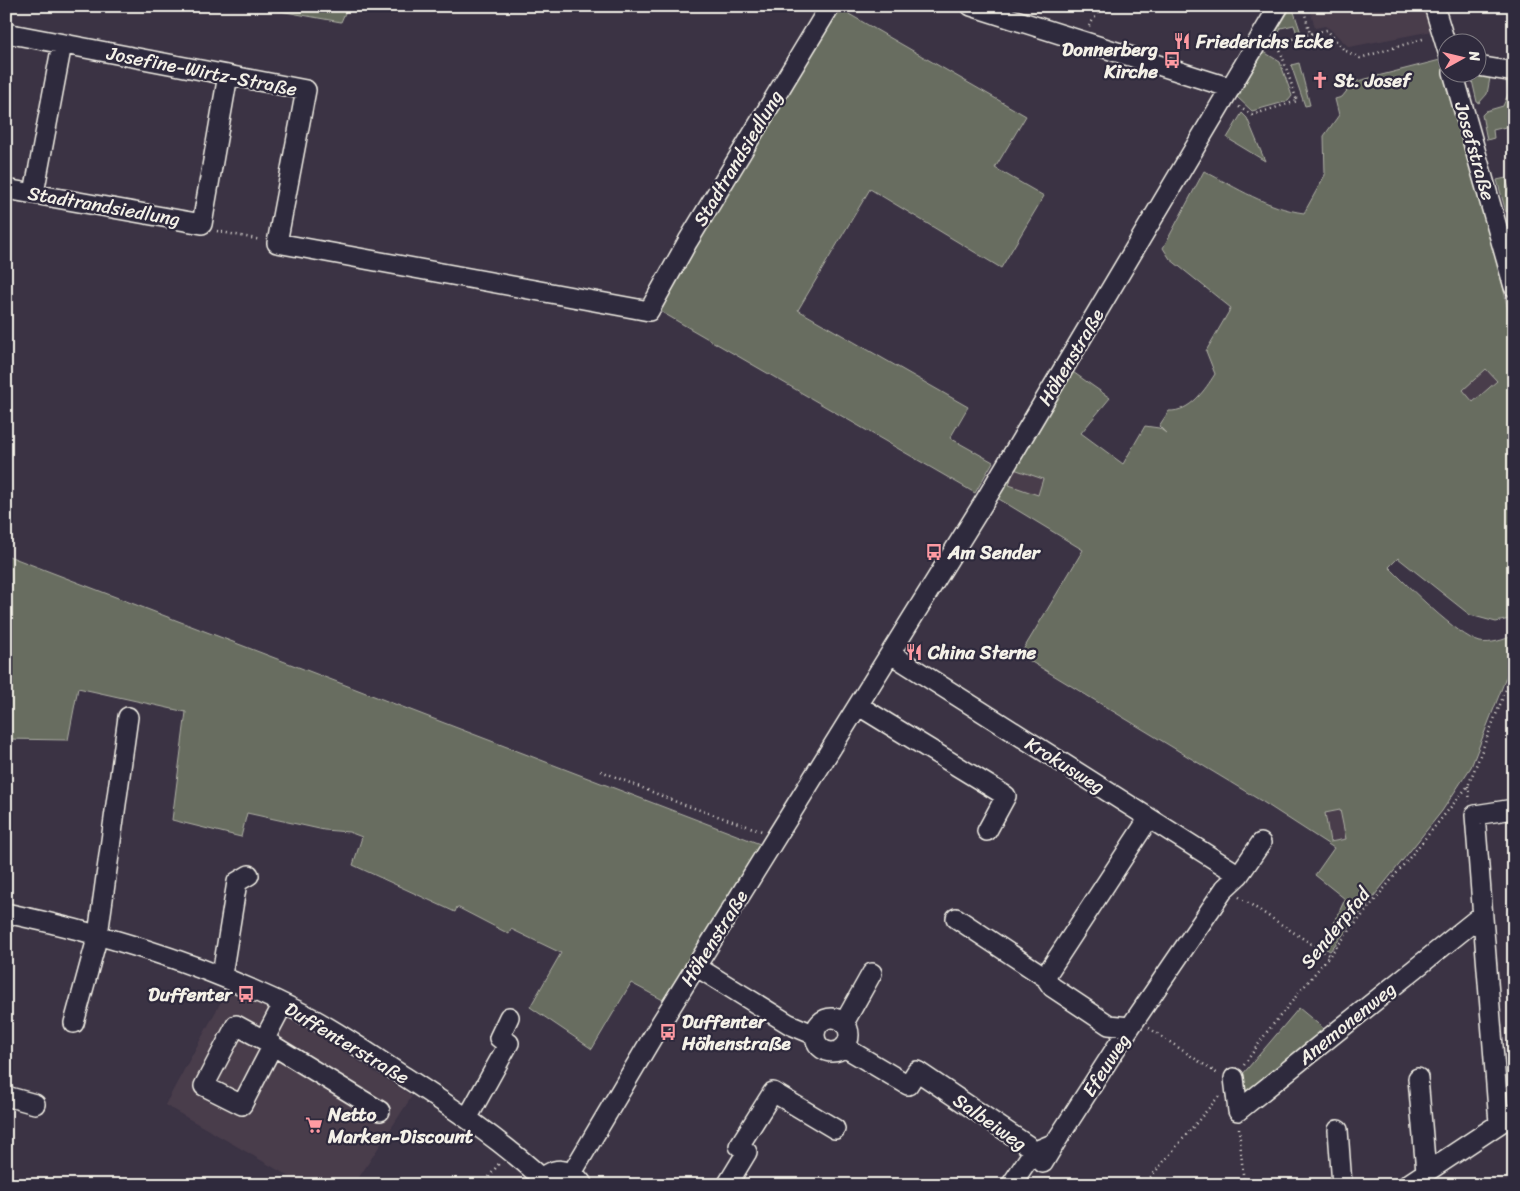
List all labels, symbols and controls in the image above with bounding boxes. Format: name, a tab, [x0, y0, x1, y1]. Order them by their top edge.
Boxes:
place label: Friederichs Ecke	[1195, 25, 1334, 58]
restaurant icon: Friederichs Ecke	[1172, 31, 1192, 51]
north arrow	[1438, 32, 1488, 82]
place label: Donnerberg Kirche	[1062, 33, 1158, 88]
street label: Josefine-Wirtz-Straße	[103, 36, 300, 106]
text: N	[1461, 49, 1487, 63]
bus stop icon: Donnerberg Kirche	[1162, 50, 1182, 70]
place label: St. Josef	[1333, 64, 1413, 97]
church icon: St. Josef	[1310, 70, 1330, 90]
street label: Stadtrandsiedlung	[684, 83, 792, 233]
street label: Josefstraße	[1445, 97, 1505, 205]
street label: Stadtrandsiedlung	[25, 176, 183, 236]
street label: Höhenstraße	[1029, 302, 1113, 412]
place label: Am Sender	[947, 536, 1042, 569]
bus stop icon: Am Sender	[924, 542, 944, 562]
place label: China Sterne	[927, 636, 1037, 669]
restaurant icon: China Sterne	[904, 642, 924, 662]
street label: Krokusweg	[1019, 727, 1112, 803]
street label: Senderpfad	[1292, 878, 1380, 976]
street label: Höhenstraße	[671, 883, 757, 993]
street label: Anemonenweg	[1290, 973, 1404, 1074]
place label: Duffenter	[148, 978, 233, 1011]
bus stop icon: Duffenter	[236, 984, 256, 1004]
street label: Duffenterstraße	[278, 993, 416, 1094]
place label: Duffenter Höhenstraße	[681, 1005, 792, 1060]
bus stop icon: Duffenter Höhenstraße	[658, 1022, 678, 1042]
street label: Efeuweg	[1073, 1026, 1139, 1104]
street label: Salbeiweg	[946, 1084, 1034, 1160]
place label: Netto Marken-Discount	[327, 1098, 474, 1153]
supermarket icon: Netto Marken-Discount	[304, 1115, 324, 1135]

